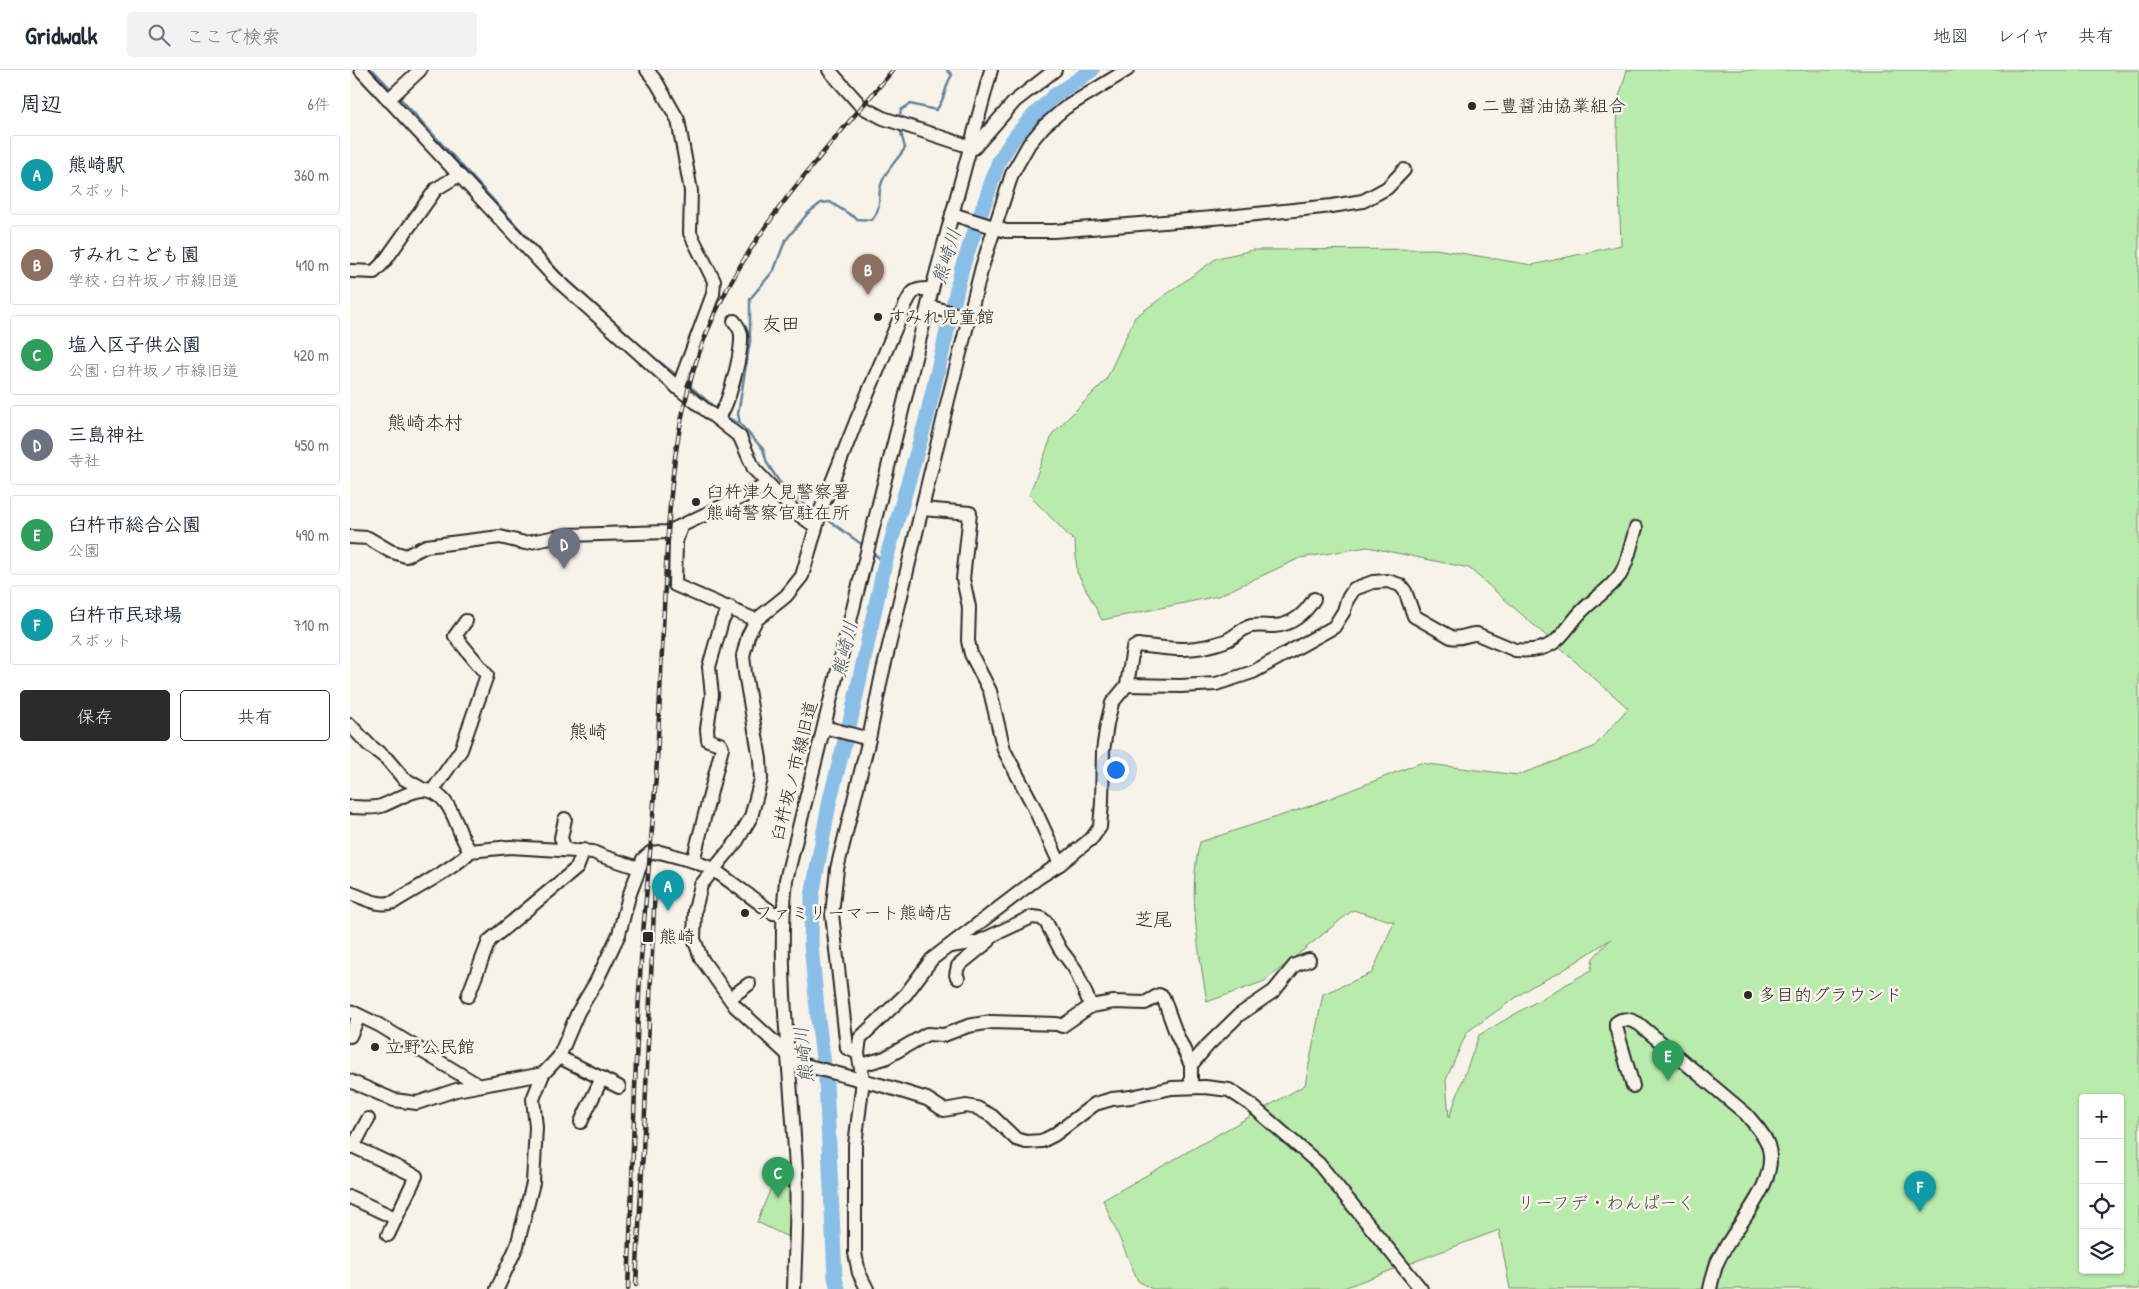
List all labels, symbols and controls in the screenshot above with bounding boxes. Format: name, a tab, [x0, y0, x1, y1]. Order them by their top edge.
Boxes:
search box	[127, 12, 477, 57]
text: Gridwalk	[25, 19, 97, 51]
icon: search	[145, 21, 173, 49]
text: ここで検索	[185, 23, 280, 49]
text: 地図	[1933, 23, 1969, 48]
text: レイヤ	[1997, 23, 2050, 48]
text: 共有	[2078, 23, 2114, 48]
text: 周辺	[20, 89, 62, 118]
text: 6件	[308, 93, 330, 115]
place label: 二豊醤油協業組合	[1482, 93, 1626, 118]
marker: 二豊醤油協業組合	[1466, 100, 1478, 112]
text: 熊崎駅	[68, 151, 125, 177]
text: A	[33, 164, 41, 186]
text: 360 m	[294, 164, 329, 186]
text: スポット	[68, 179, 132, 201]
water label: 熊崎川	[925, 225, 967, 287]
text: すみれこども園	[68, 241, 199, 267]
text: B	[33, 254, 41, 276]
text: 410 m	[295, 254, 329, 276]
pin: B	[852, 254, 884, 295]
text: 学校 · 臼杵坂ノ市線旧道	[68, 269, 239, 291]
place label: すみれ児童館	[888, 304, 995, 329]
district label: 友田	[762, 310, 800, 336]
marker: すみれ児童館	[872, 311, 884, 323]
text: 塩入区子供公園	[68, 331, 201, 357]
text: C	[33, 344, 41, 366]
text: 420 m	[294, 344, 329, 366]
text: 公園 · 臼杵坂ノ市線旧道	[68, 359, 239, 381]
district label: 熊崎本村	[387, 409, 463, 435]
text: 三島神社	[68, 421, 144, 447]
text: D	[33, 434, 41, 456]
text: 450 m	[295, 434, 329, 456]
text: 寺社	[68, 449, 100, 471]
place label: 臼杵津久見警察署 熊崎警察官駐在所	[706, 479, 850, 525]
marker: 臼杵津久見警察署 熊崎警察官駐在所	[690, 496, 702, 508]
text: 臼杵市総合公園	[68, 511, 201, 537]
text: E	[33, 524, 41, 546]
text: 490 m	[295, 524, 329, 546]
pin: D	[548, 528, 580, 569]
text: 公園	[68, 539, 100, 561]
text: 臼杵市民球場	[68, 601, 182, 627]
text: F	[34, 614, 40, 636]
text: 710 m	[294, 614, 329, 636]
water label: 熊崎川	[825, 618, 863, 680]
text: スポット	[68, 629, 132, 651]
button: 保存	[20, 690, 170, 741]
button: 共有	[180, 690, 330, 741]
street label: 臼杵坂ノ市線旧道	[764, 698, 823, 844]
district label: 熊崎	[569, 718, 607, 744]
your location	[1103, 757, 1129, 783]
pin: A	[652, 870, 684, 911]
place label: ファミリーマート熊崎店	[755, 900, 953, 925]
district label: 芝尾	[1134, 906, 1172, 932]
marker: ファミリーマート熊崎店	[739, 907, 751, 919]
place label: 熊崎	[659, 924, 695, 949]
marker: 熊崎	[641, 930, 655, 944]
place label: 多目的グラウンド	[1758, 982, 1902, 1007]
marker: 多目的グラウンド	[1742, 989, 1754, 1001]
water label: 熊崎川	[787, 1025, 819, 1085]
place label: 立野公民館	[385, 1034, 475, 1059]
pin: E	[1652, 1040, 1684, 1081]
marker: 立野公民館	[369, 1041, 381, 1053]
map controls	[2079, 1094, 2124, 1274]
button: +	[2079, 1094, 2124, 1139]
button: −	[2079, 1139, 2124, 1184]
pin: C	[762, 1157, 794, 1198]
pin: F	[1904, 1171, 1936, 1212]
button: locate	[2079, 1184, 2124, 1229]
park label: リーフデ・わんぱーく	[1517, 1190, 1695, 1215]
button: layers	[2079, 1229, 2124, 1274]

